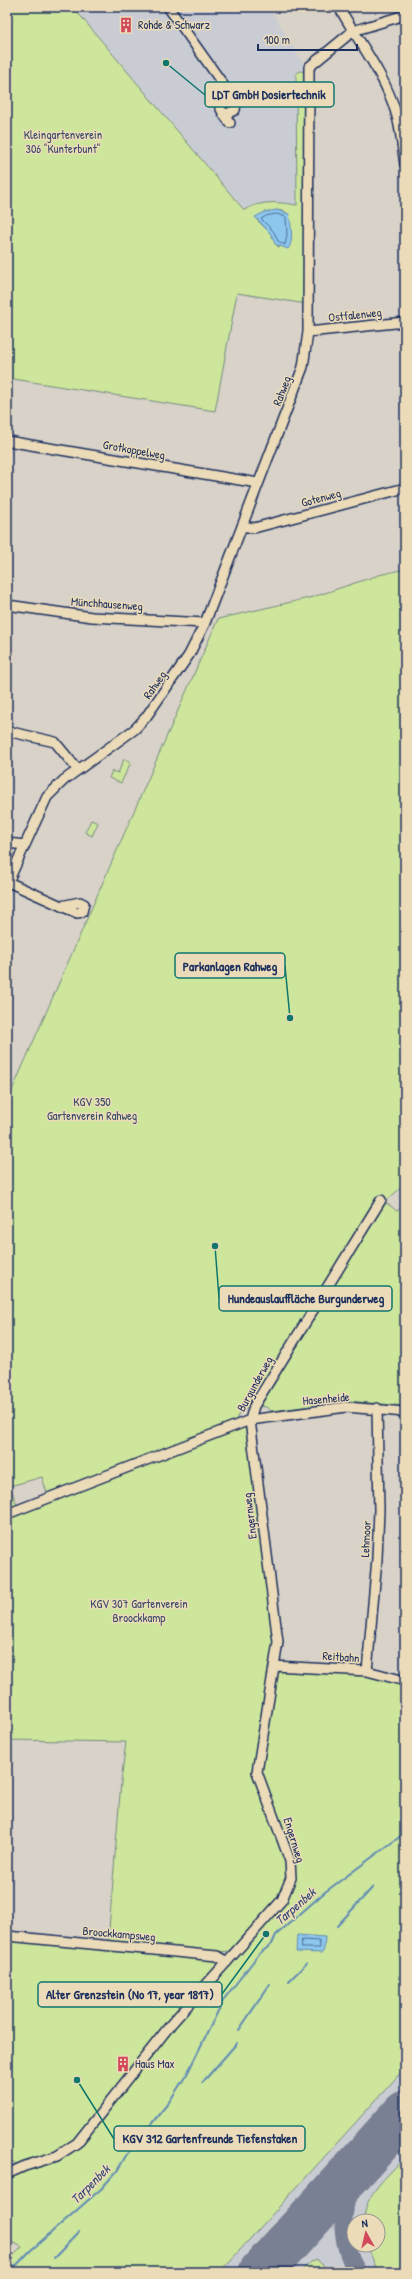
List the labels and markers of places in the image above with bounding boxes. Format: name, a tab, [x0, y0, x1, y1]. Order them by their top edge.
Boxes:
building icon: Rohde & Schwarz	[117, 16, 135, 34]
place label: Rohde & Schwarz	[138, 16, 210, 33]
callout: LDT GmbH Dosiertechnik	[205, 82, 334, 107]
callout: Parkanlagen Rahweg	[175, 953, 285, 978]
callout: Hundeauslauffläche Burgunderweg	[219, 1286, 392, 1311]
callout: Alter Grenzstein (No 17, year 1817)	[38, 1982, 222, 2007]
building icon: Haus Max	[114, 2055, 132, 2073]
place label: Haus Max	[135, 2055, 175, 2072]
callout: KGV 312 Gartenfreunde Tiefenstaken	[114, 2126, 305, 2151]

